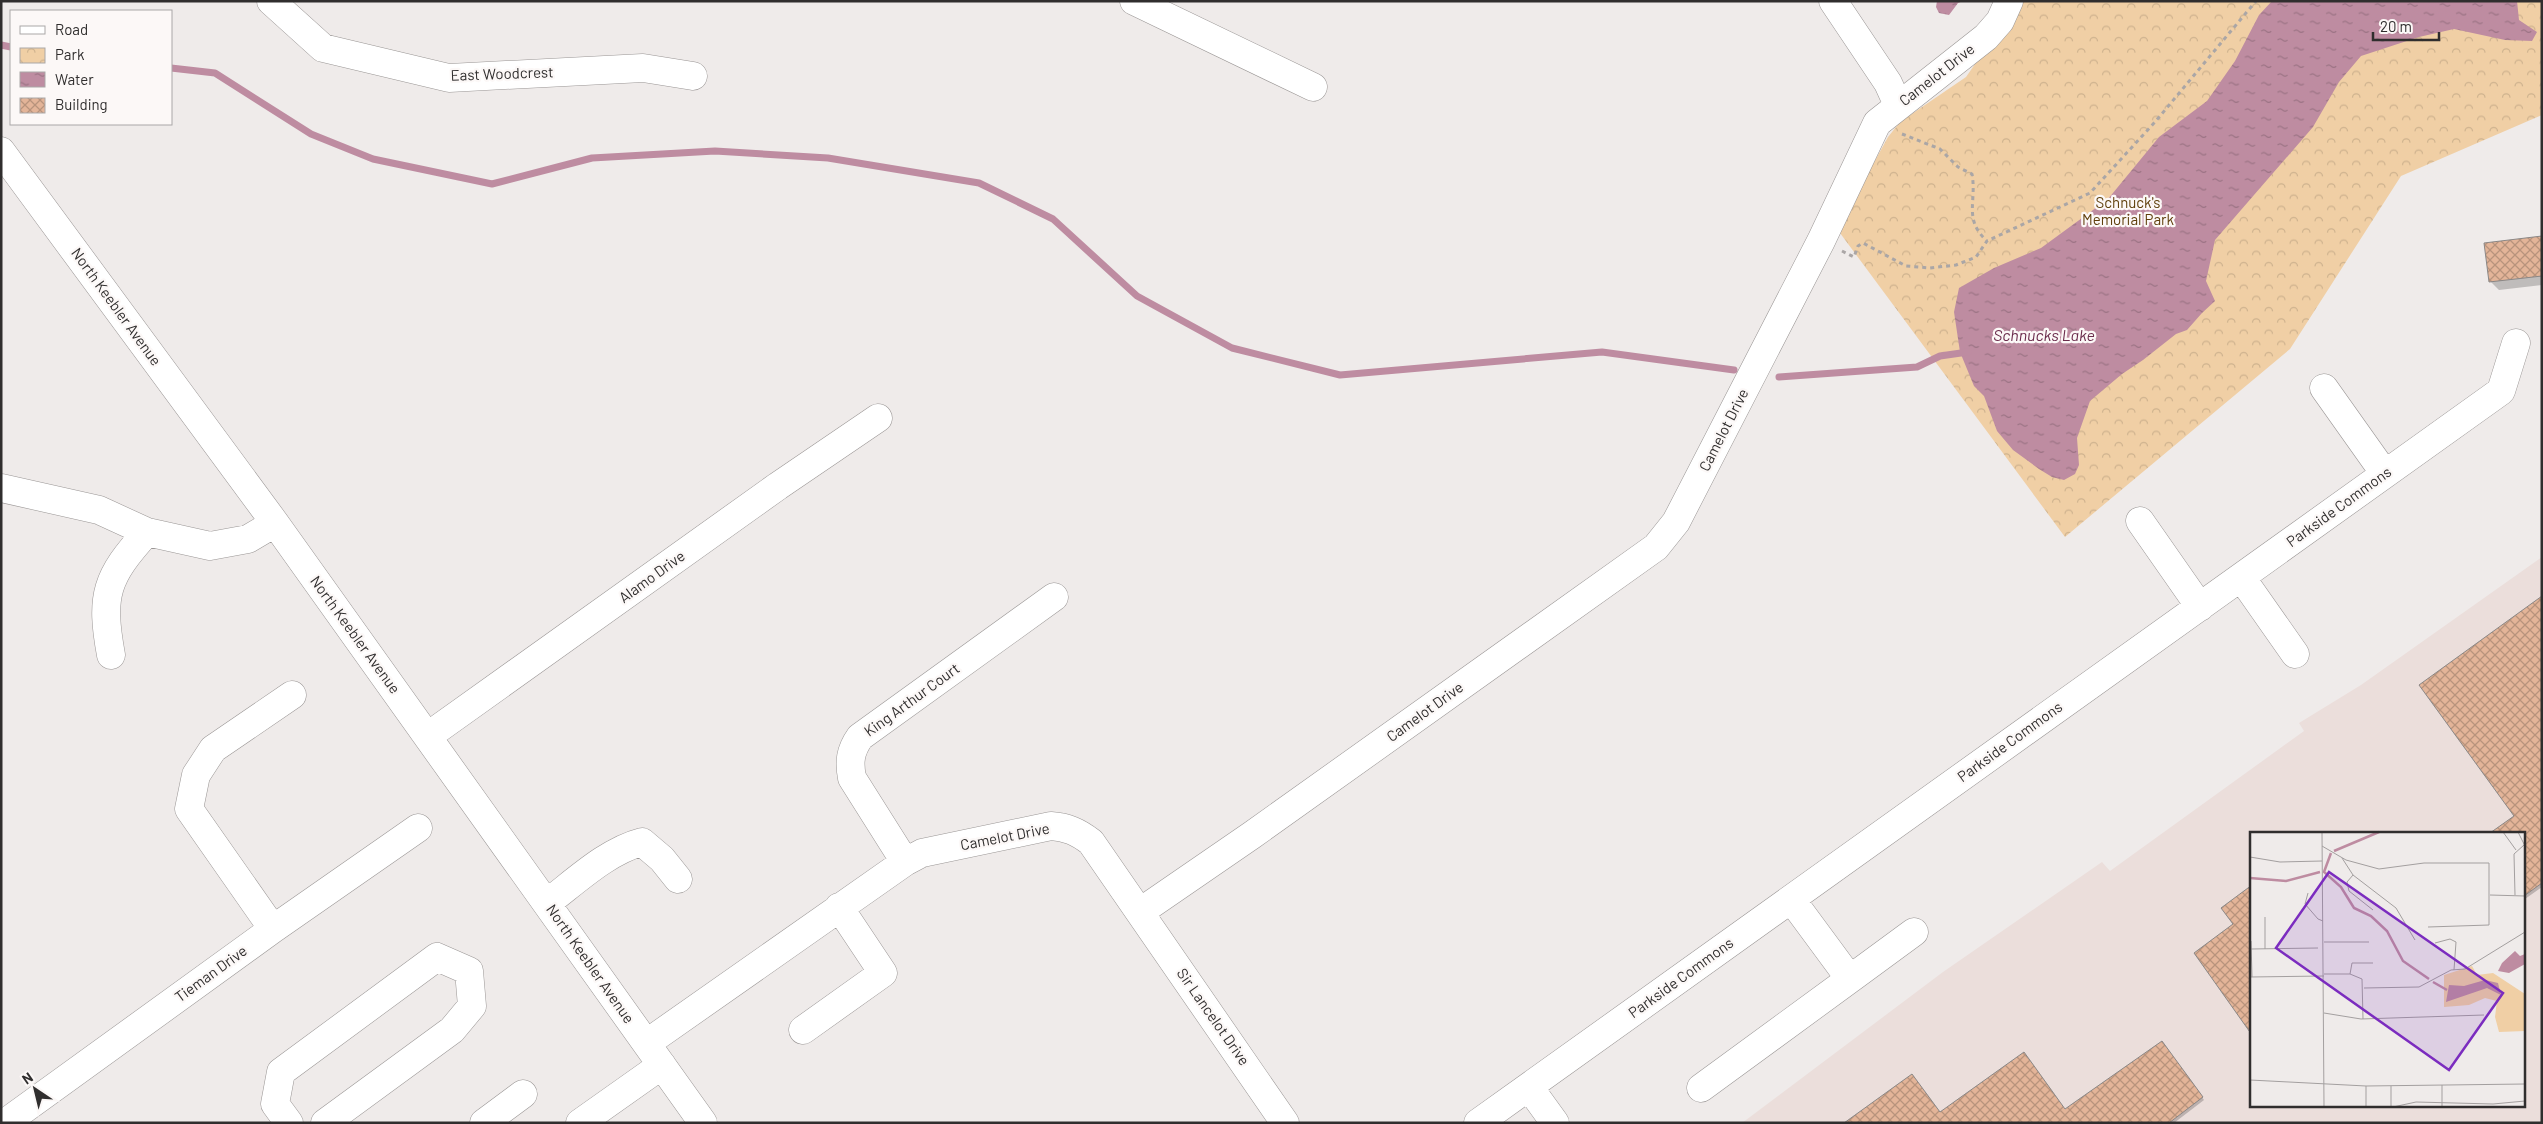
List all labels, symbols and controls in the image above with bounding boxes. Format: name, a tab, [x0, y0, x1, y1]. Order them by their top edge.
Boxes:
legend	[10, 10, 172, 125]
scale bar	[2373, 10, 2439, 42]
text: 20 m	[2380, 17, 2412, 35]
text: Road	[55, 20, 88, 38]
street label: Camelot Drive	[1895, 39, 1978, 109]
text: Park	[55, 45, 85, 63]
street label: East Woodcrest	[450, 62, 554, 84]
text: Water	[55, 70, 94, 88]
text: Building	[55, 95, 108, 113]
park label: Schnuck's Memorial Park	[2082, 193, 2175, 228]
street label: North Keebler Avenue	[68, 244, 166, 369]
water label: Schnucks Lake	[1993, 325, 2095, 344]
street label: Camelot Drive	[1695, 385, 1752, 474]
street label: Parkside Commons	[2283, 462, 2394, 550]
street label: Alamo Drive	[615, 546, 688, 606]
street label: North Keebler Avenue	[307, 572, 405, 697]
street label: King Arthur Court	[860, 659, 963, 740]
street label: Camelot Drive	[1383, 677, 1466, 745]
street label: Parkside Commons	[1954, 697, 2065, 785]
street label: Camelot Drive	[959, 819, 1051, 853]
inset map	[2250, 832, 2526, 1106]
street label: North Keebler Avenue	[543, 900, 639, 1026]
street label: Parkside Commons	[1625, 933, 1736, 1021]
street label: Tieman Drive	[171, 941, 250, 1005]
street label: Sir Lancelot Drive	[1174, 964, 1254, 1068]
north arrow	[10, 1064, 60, 1114]
text: N	[19, 1068, 36, 1088]

